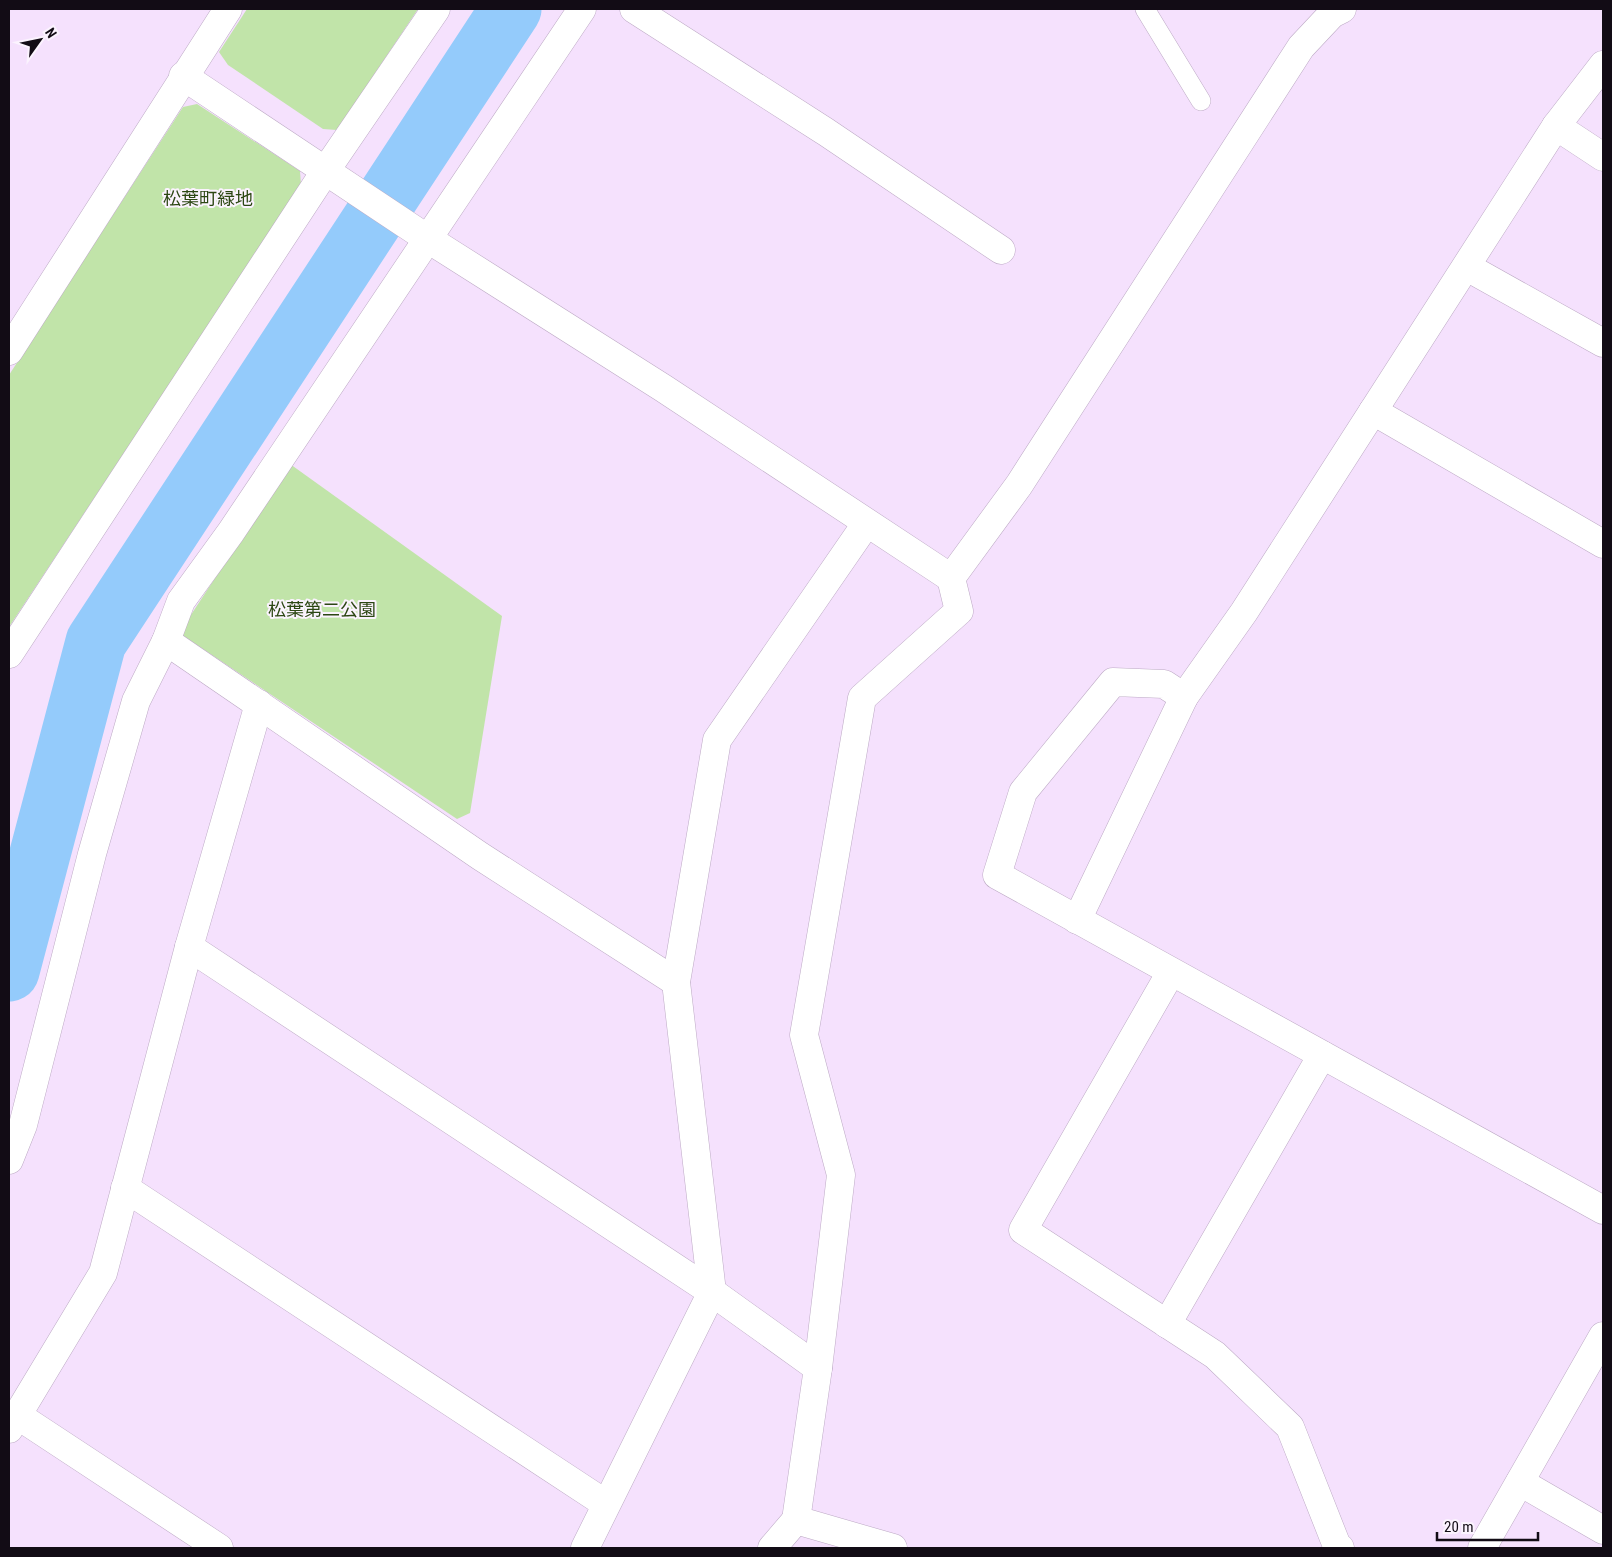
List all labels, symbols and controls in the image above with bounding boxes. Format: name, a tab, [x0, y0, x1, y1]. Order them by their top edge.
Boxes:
north arrow	[15, 15, 65, 65]
text: N	[42, 25, 60, 41]
park label: 松葉町緑地	[163, 188, 253, 209]
park label: 松葉第二公園	[268, 599, 376, 620]
scale bar	[1437, 1510, 1538, 1542]
text: 20 m	[1444, 1518, 1474, 1536]

